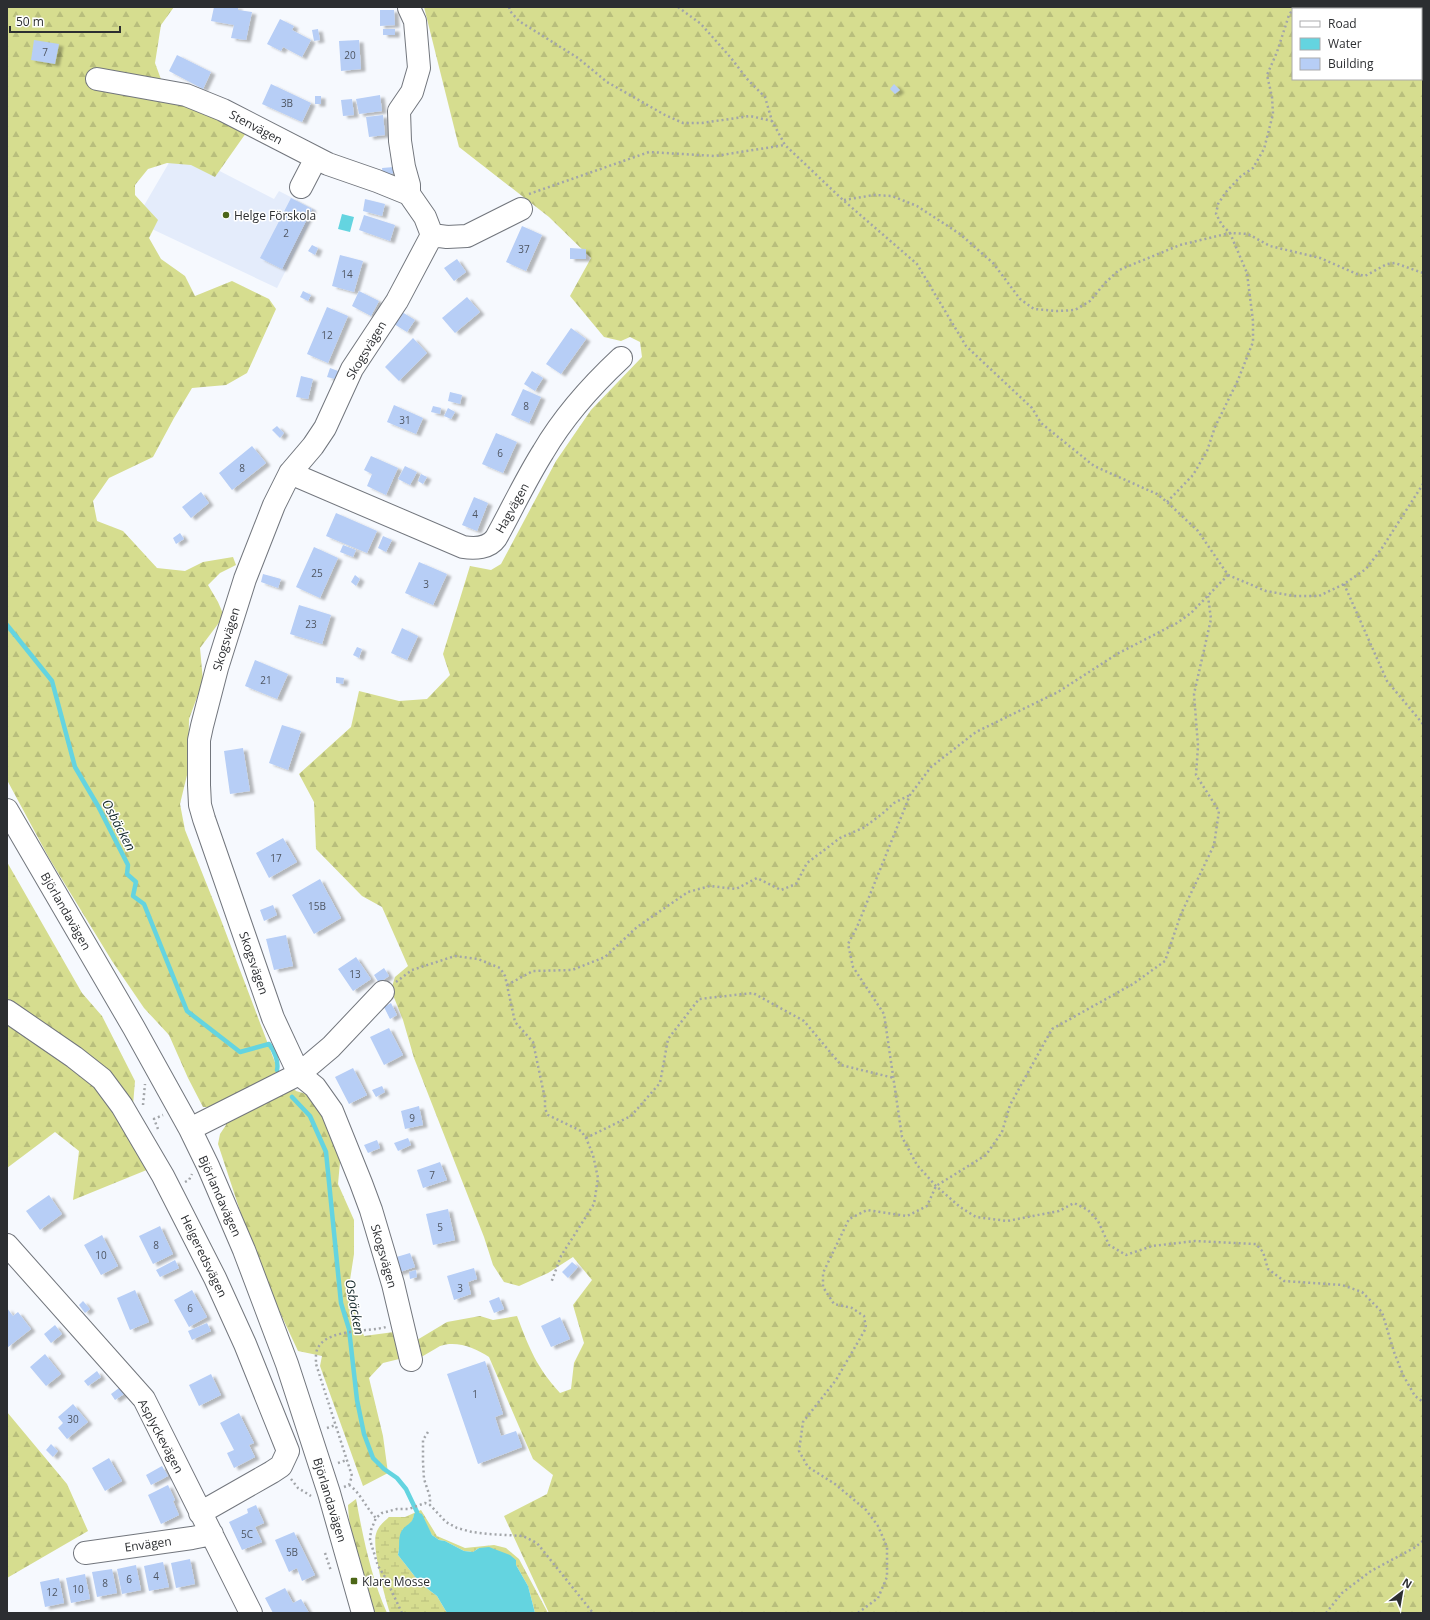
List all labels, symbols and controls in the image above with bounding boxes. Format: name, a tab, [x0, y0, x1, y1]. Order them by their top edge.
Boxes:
scale bar	[10, 8, 120, 34]
legend	[1292, 8, 1422, 80]
text: 50 m	[16, 13, 44, 30]
text: Road	[1328, 15, 1357, 32]
text: Water	[1328, 35, 1362, 52]
house number: 7	[42, 45, 48, 59]
house number: 20	[344, 48, 356, 62]
text: Building	[1328, 55, 1374, 72]
house number: 3B	[281, 96, 293, 110]
street label: Stenvägen	[226, 106, 286, 148]
place label: Helge Förskola	[234, 207, 316, 224]
marker: Helge Förskola	[221, 210, 231, 220]
house number: 2	[283, 226, 289, 240]
house number: 37	[518, 242, 530, 256]
house number: 14	[341, 267, 353, 281]
street label: Skogsvägen	[342, 317, 390, 383]
house number: 12	[321, 328, 333, 342]
house number: 8	[523, 399, 529, 413]
house number: 31	[399, 413, 411, 427]
house number: 6	[497, 446, 503, 460]
house number: 8	[239, 461, 245, 475]
street label: Hagvägen	[491, 480, 533, 536]
house number: 4	[472, 507, 478, 521]
house number: 25	[311, 566, 323, 580]
house number: 3	[423, 577, 429, 591]
street label: Skogsvägen	[208, 605, 244, 673]
house number: 23	[305, 617, 317, 631]
house number: 21	[260, 673, 272, 687]
water label: Osbäcken	[98, 796, 140, 854]
house number: 17	[270, 851, 282, 865]
street label: Björlandavägen	[37, 869, 95, 953]
house number: 15B	[308, 899, 326, 913]
street label: Skogsvägen	[235, 929, 273, 997]
house number: 13	[349, 967, 361, 981]
house number: 9	[409, 1111, 415, 1125]
street label: Björlandavägen	[194, 1153, 246, 1239]
house number: 7	[429, 1168, 435, 1182]
street label: Helgeredsvägen	[177, 1212, 231, 1300]
house number: 5	[437, 1220, 443, 1234]
street label: Skogsvägen	[367, 1222, 401, 1290]
house number: 8	[153, 1238, 159, 1252]
house number: 10	[95, 1248, 107, 1262]
water label: Osbäcken	[341, 1278, 369, 1336]
house number: 3	[457, 1281, 463, 1295]
house number: 6	[187, 1301, 193, 1315]
house number: 1	[472, 1387, 478, 1401]
street label: Asplyckevägen	[134, 1396, 188, 1476]
house number: 30	[67, 1412, 79, 1426]
street label: Björlandavägen	[309, 1456, 351, 1544]
house number: 5C	[241, 1527, 253, 1541]
street label: Envägen	[123, 1532, 173, 1556]
house number: 5B	[286, 1545, 298, 1559]
house number: 4	[153, 1569, 159, 1583]
house number: 6	[126, 1572, 132, 1586]
north arrow	[1382, 1572, 1422, 1612]
place label: Klare Mosse	[362, 1573, 430, 1590]
text: N	[1400, 1574, 1415, 1592]
house number: 8	[102, 1576, 108, 1590]
marker: Klare Mosse	[349, 1576, 359, 1586]
house number: 10	[72, 1582, 84, 1596]
house number: 12	[46, 1585, 58, 1599]

